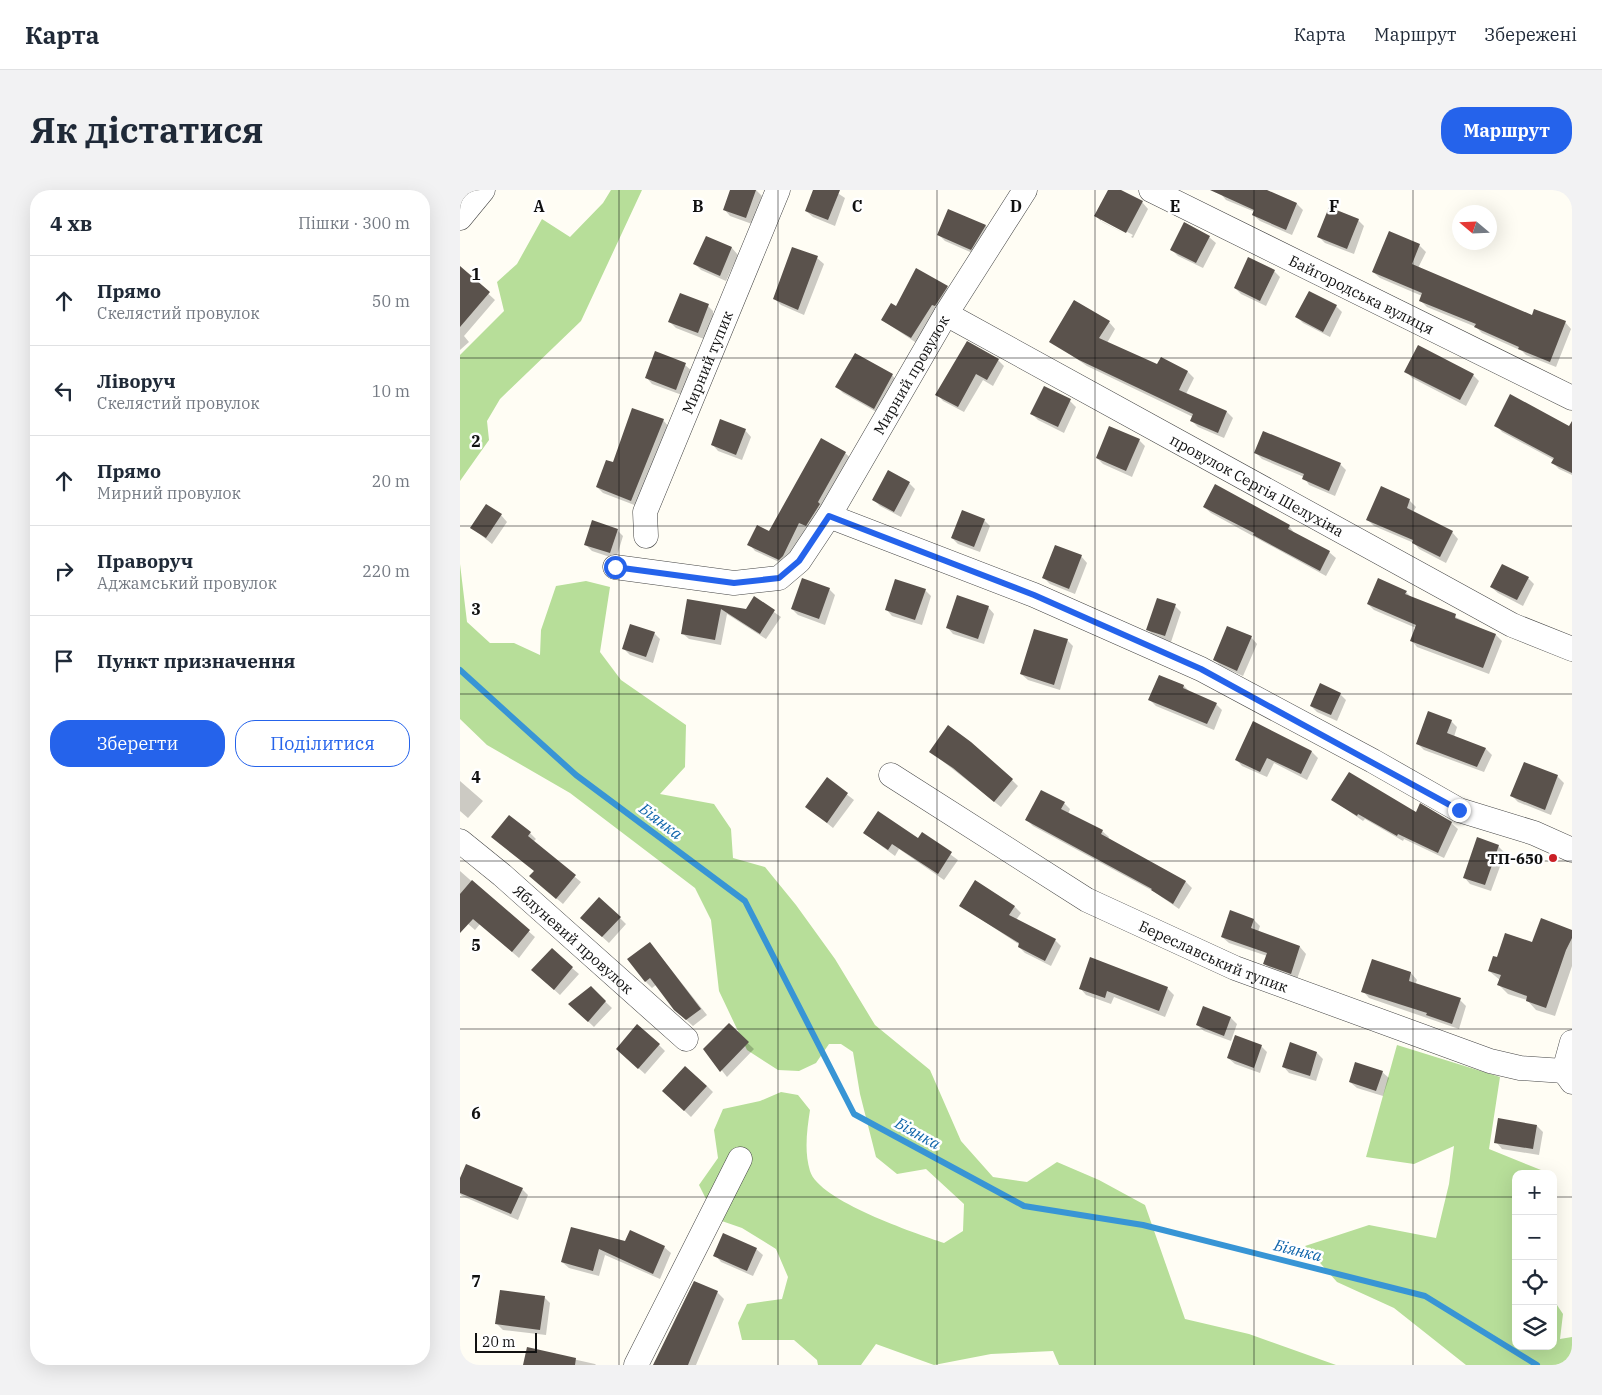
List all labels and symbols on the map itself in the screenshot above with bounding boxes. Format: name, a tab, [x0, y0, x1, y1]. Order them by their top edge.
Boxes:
text: A	[533, 196, 545, 216]
text: B	[692, 196, 704, 216]
text: C	[852, 196, 862, 216]
text: D	[1010, 196, 1022, 216]
text: E	[1170, 196, 1180, 216]
text: F	[1329, 196, 1339, 216]
north arrow	[1452, 205, 1497, 250]
street label: Байгородська вулиця	[1286, 250, 1437, 338]
text: 1	[471, 264, 481, 284]
street label: Мирний тупик	[677, 308, 737, 417]
street label: Мирний провулок	[869, 311, 953, 438]
street label: провулок Сергія Шелухіна	[1167, 429, 1347, 540]
text: 2	[471, 431, 481, 451]
route start	[604, 556, 627, 579]
text: 3	[471, 599, 481, 619]
text: 4	[471, 767, 481, 787]
water label: Біянка	[635, 798, 687, 844]
route end	[1448, 799, 1471, 822]
place label: ТП-650	[1487, 849, 1543, 868]
marker: ТП-650	[1547, 852, 1559, 864]
street label: Яблуневий провулок	[510, 880, 638, 998]
street label: Береславський тупик	[1136, 916, 1291, 996]
text: 5	[471, 935, 481, 955]
text: 6	[471, 1103, 481, 1123]
water label: Біянка	[891, 1112, 944, 1154]
water label: Біянка	[1271, 1234, 1324, 1266]
text: 7	[471, 1271, 481, 1291]
scale bar	[475, 1330, 538, 1353]

